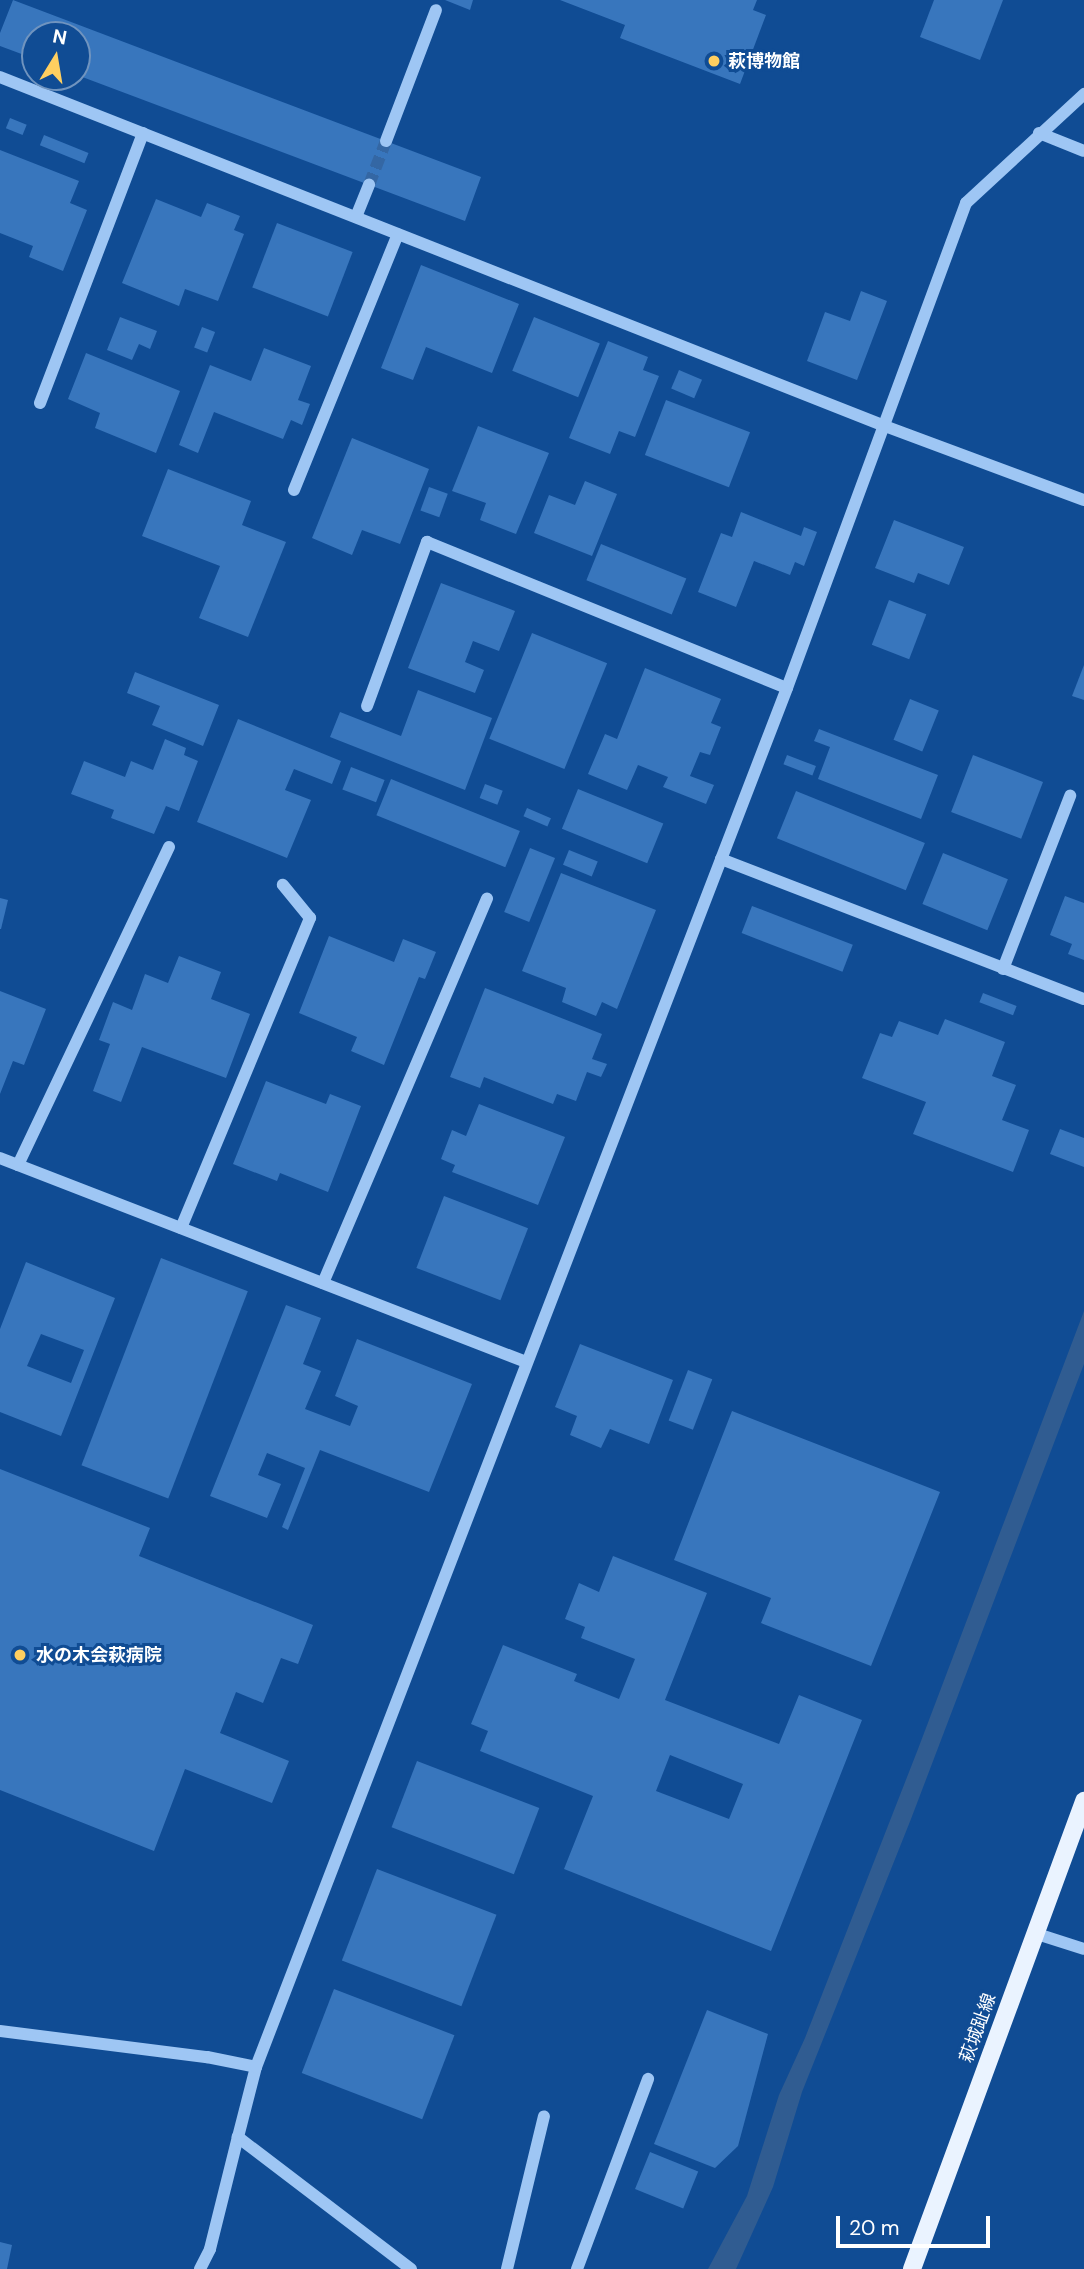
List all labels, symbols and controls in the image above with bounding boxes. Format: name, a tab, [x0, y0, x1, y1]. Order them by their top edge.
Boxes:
north arrow	[21, 21, 91, 91]
text: N	[51, 23, 69, 50]
place label: 萩博物館	[728, 50, 800, 72]
marker: 萩博物館	[706, 53, 722, 69]
place label: 水の木会萩病院	[36, 1644, 162, 1666]
marker: 水の木会萩病院	[10, 1645, 30, 1665]
street label: 萩城趾線	[956, 1990, 1000, 2066]
scale bar	[839, 2202, 993, 2246]
text: 20 m	[849, 2214, 900, 2242]

